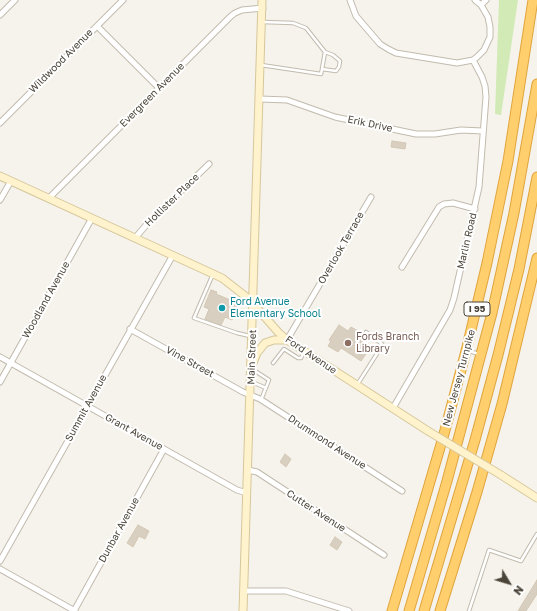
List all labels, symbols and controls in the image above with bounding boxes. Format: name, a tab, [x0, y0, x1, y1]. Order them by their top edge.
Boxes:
street label: Wildwood Avenue	[27, 27, 95, 95]
street label: Evergreen Avenue	[117, 60, 187, 130]
street label: Erik Drive	[346, 113, 394, 135]
street label: Hollister Place	[142, 171, 202, 229]
street label: Overlook Terrace	[315, 210, 367, 286]
street label: Marlin Road	[455, 212, 479, 270]
street label: Woodland Avenue	[20, 259, 72, 341]
place label: Ford Avenue Elementary School	[230, 296, 321, 320]
road number: I 95	[464, 302, 490, 316]
marker: Ford Avenue Elementary School	[217, 303, 227, 313]
street label: New Jersey Turnpike	[440, 328, 478, 428]
street label: Main Street	[245, 329, 259, 385]
place label: Fords Branch Library	[356, 331, 419, 354]
street label: Ford Avenue	[283, 333, 339, 377]
marker: Fords Branch Library	[343, 338, 353, 348]
street label: Vine Street	[164, 344, 216, 380]
street label: Summit Avenue	[63, 372, 109, 444]
street label: Grant Avenue	[103, 411, 165, 453]
street label: Drummond Avenue	[286, 412, 368, 472]
street label: Cutter Avenue	[284, 487, 348, 535]
street label: Dunbar Avenue	[96, 495, 142, 565]
north arrow	[489, 563, 529, 603]
text: N	[511, 583, 527, 598]

